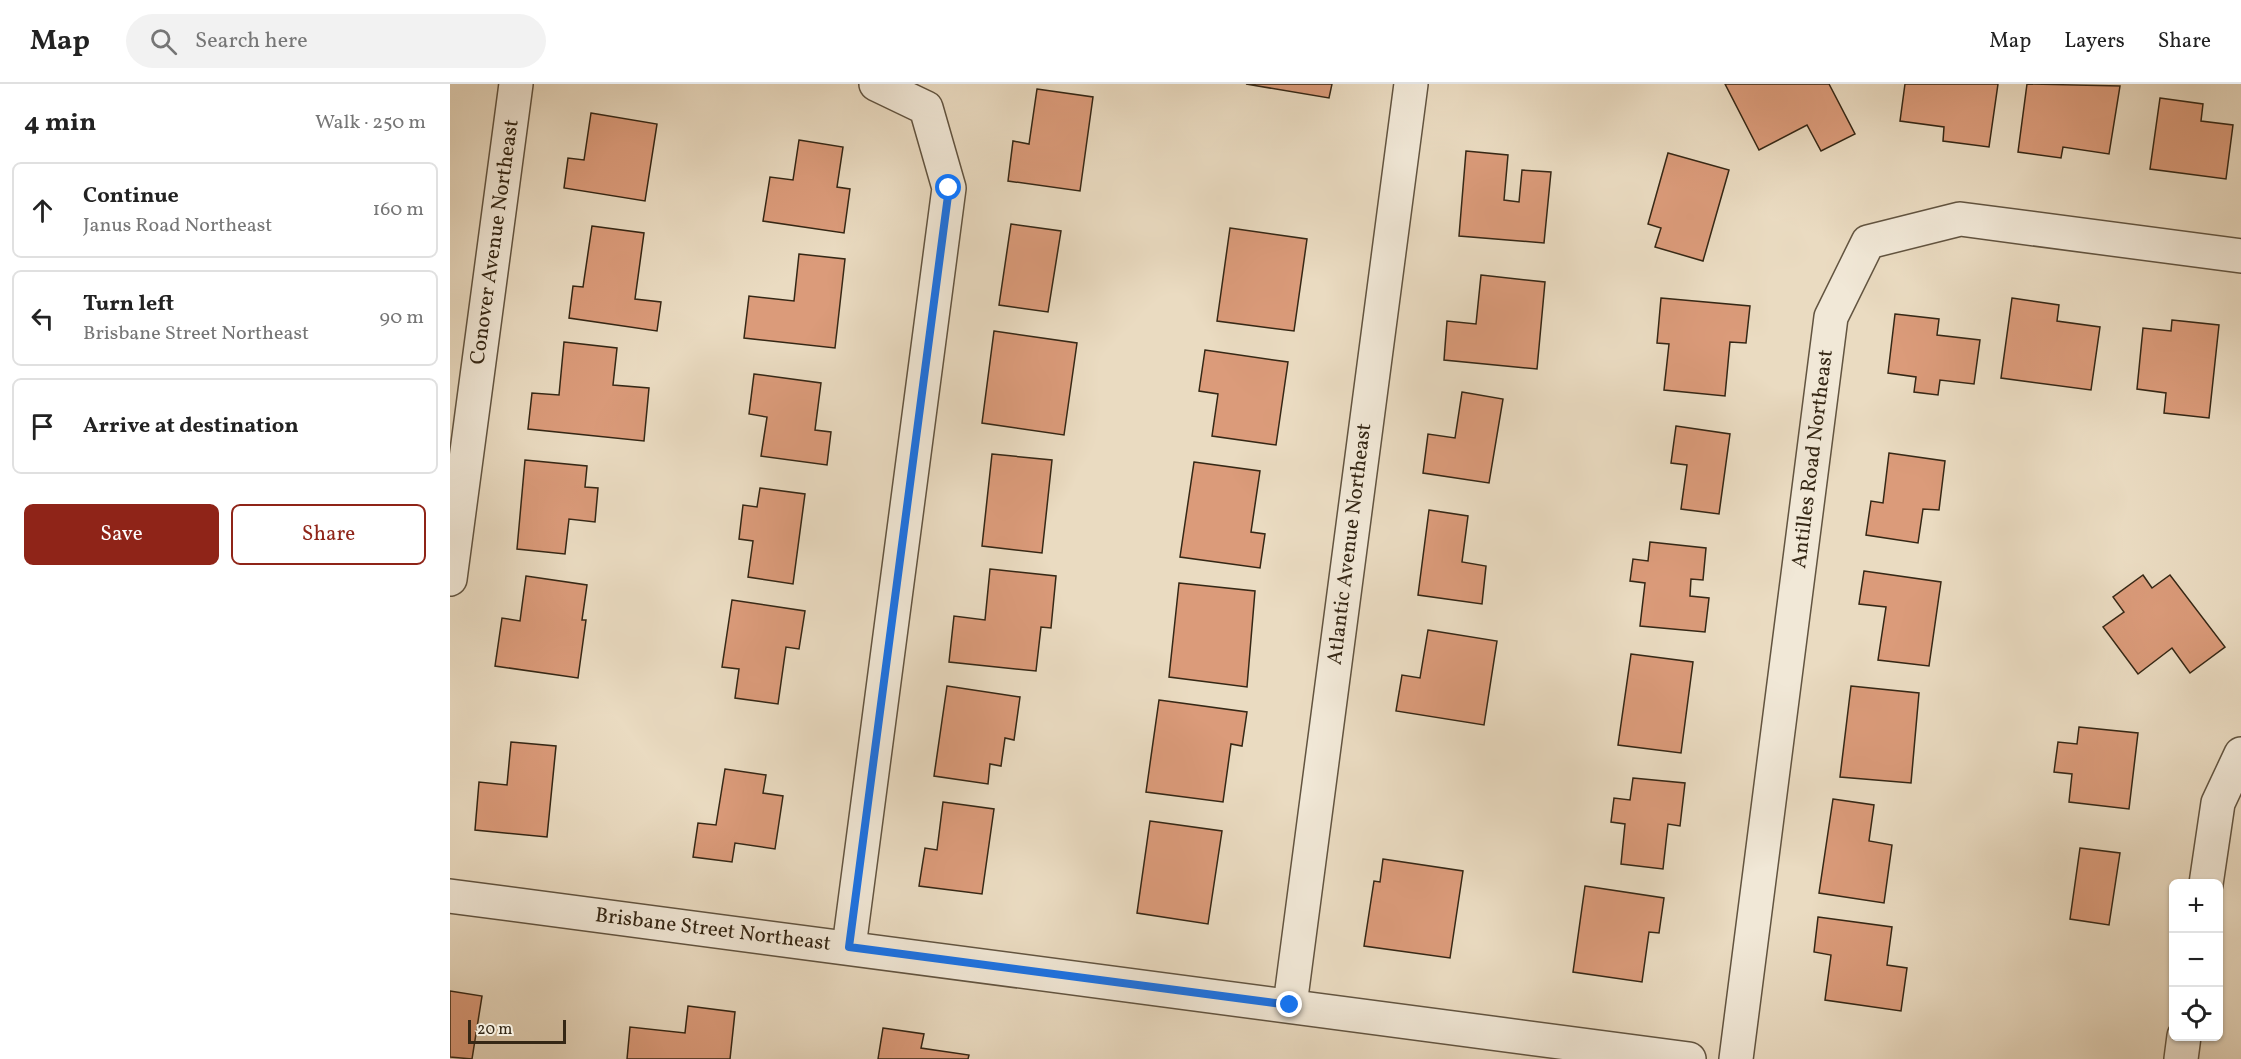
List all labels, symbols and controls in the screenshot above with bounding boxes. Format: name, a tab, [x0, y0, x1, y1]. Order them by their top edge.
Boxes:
search box	[126, 14, 546, 68]
text: Map	[30, 22, 90, 61]
icon: search	[147, 25, 180, 58]
text: Search here	[195, 26, 308, 57]
text: Map	[1989, 27, 2031, 56]
text: Layers	[2064, 27, 2125, 56]
text: Share	[2158, 27, 2211, 56]
text: 4 min	[24, 105, 96, 141]
text: Walk · 250 m	[315, 109, 426, 137]
street label: Conover Avenue Northeast	[463, 118, 527, 366]
route start	[935, 174, 961, 200]
text: Continue	[83, 181, 179, 212]
icon: ahead	[26, 194, 59, 227]
text: 160 m	[372, 196, 424, 224]
text: Janus Road Northeast	[83, 212, 272, 240]
text: Turn left	[83, 289, 174, 320]
icon: left	[26, 302, 59, 335]
text: 90 m	[380, 304, 424, 332]
text: Brisbane Street Northeast	[83, 320, 309, 348]
street label: Antilles Road Northeast	[1785, 348, 1841, 570]
icon: arrive	[26, 410, 59, 443]
text: Arrive at destination	[83, 411, 299, 442]
street label: Atlantic Avenue Northeast	[1321, 421, 1379, 667]
button: Save	[24, 504, 219, 565]
button: Share	[231, 504, 426, 565]
map controls	[2169, 879, 2223, 1041]
button: +	[2169, 879, 2223, 933]
street label: Brisbane Street Northeast	[593, 901, 833, 959]
button: −	[2169, 933, 2223, 987]
button: locate	[2169, 987, 2223, 1041]
route end	[1276, 991, 1302, 1017]
scale bar	[468, 1017, 566, 1044]
text: 20 m	[477, 1019, 512, 1041]

